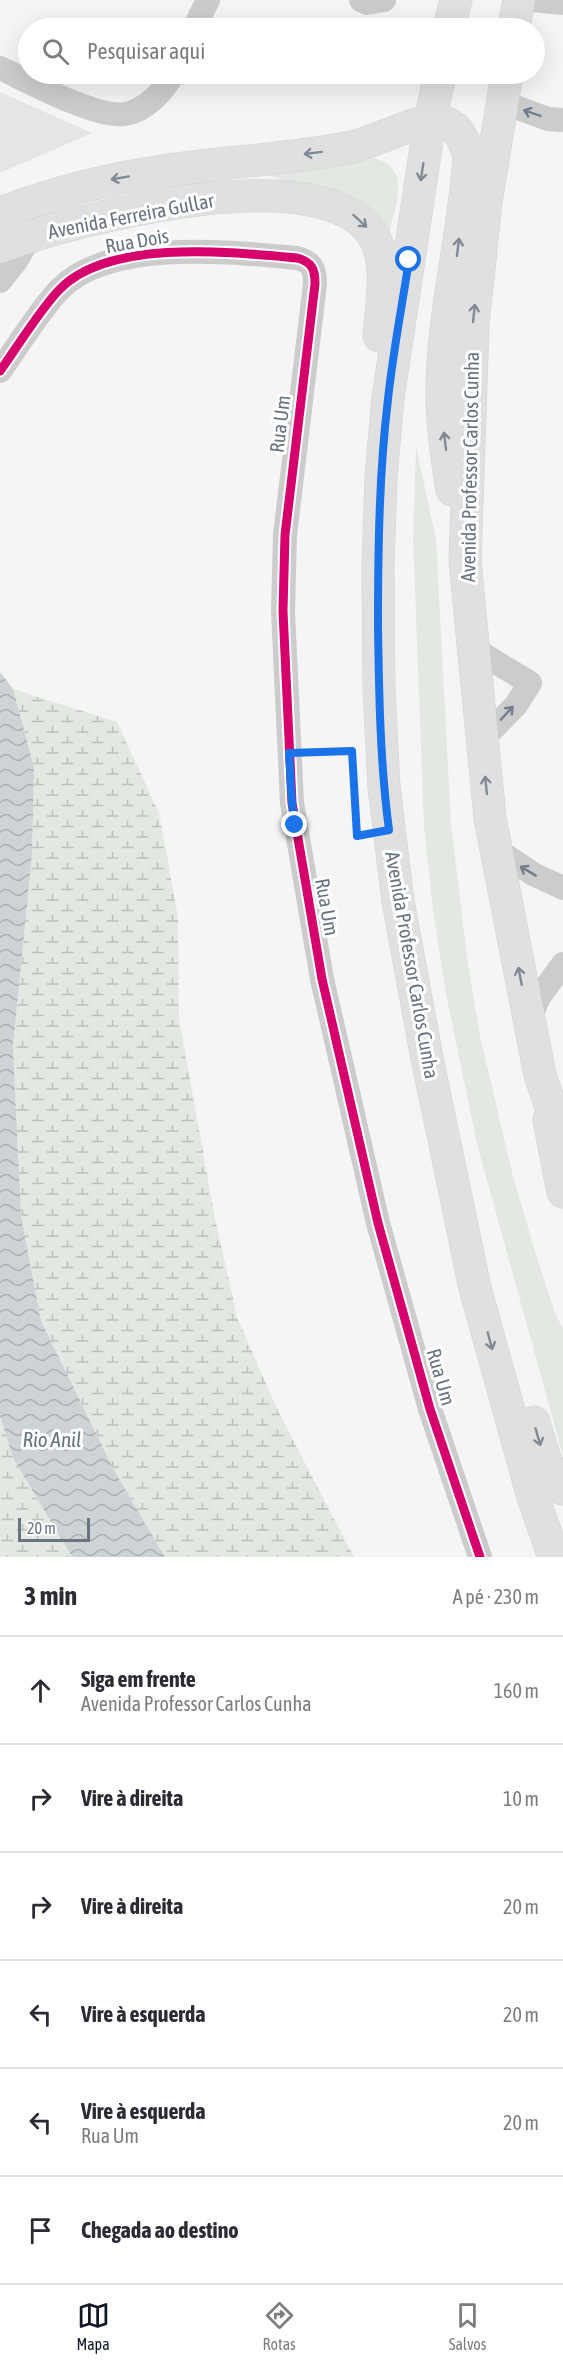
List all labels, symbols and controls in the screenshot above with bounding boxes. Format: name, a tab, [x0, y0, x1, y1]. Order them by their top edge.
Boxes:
search box	[18, 18, 545, 84]
icon: search	[39, 35, 72, 68]
text: Pesquisar aqui	[87, 38, 205, 64]
one-way arrow	[523, 107, 542, 118]
one-way arrow	[304, 148, 324, 159]
one-way arrow	[417, 162, 428, 182]
one-way arrow	[111, 173, 130, 184]
street label: Avenida Ferreira Gullar	[46, 188, 217, 243]
one-way arrow	[352, 214, 367, 228]
street label: Rua Dois	[103, 224, 170, 257]
one-way arrow	[452, 238, 463, 257]
route start	[395, 246, 421, 272]
one-way arrow	[469, 304, 480, 324]
street label: Avenida Professor Carlos Cunha	[456, 352, 483, 582]
street label: Rua Um	[265, 394, 294, 454]
one-way arrow	[439, 431, 450, 451]
one-way arrow	[500, 706, 515, 721]
one-way arrow	[480, 775, 491, 795]
route end	[281, 811, 307, 837]
street label: Avenida Professor Carlos Cunha	[381, 849, 444, 1080]
one-way arrow	[520, 865, 537, 877]
street label: Rua Um	[311, 876, 344, 937]
one-way arrow	[514, 967, 525, 987]
one-way arrow	[485, 1331, 496, 1350]
street label: Rua Um	[422, 1346, 461, 1408]
water label: Rio Anil	[23, 1427, 81, 1451]
one-way arrow	[533, 1427, 544, 1446]
scale bar	[18, 1515, 90, 1542]
text: 20 m	[27, 1519, 56, 1537]
text: 3 min	[24, 1581, 77, 1611]
text: A pé · 230 m	[453, 1585, 539, 1608]
text: Siga em frente	[81, 1666, 196, 1692]
icon: ahead	[24, 1674, 57, 1707]
text: 160 m	[494, 1679, 539, 1702]
text: Avenida Professor Carlos Cunha	[81, 1692, 311, 1715]
icon: right	[24, 1782, 57, 1815]
text: Vire à direita	[81, 1785, 183, 1811]
text: 10 m	[503, 1787, 539, 1810]
icon: right	[24, 1890, 57, 1923]
text: Vire à direita	[81, 1893, 183, 1919]
text: 20 m	[503, 1895, 539, 1918]
icon: left	[24, 1998, 57, 2031]
text: Vire à esquerda	[81, 2001, 206, 2027]
text: 20 m	[503, 2003, 539, 2026]
text: Vire à esquerda	[81, 2098, 206, 2124]
icon: left	[24, 2106, 57, 2139]
text: 20 m	[503, 2111, 539, 2134]
text: Rua Um	[81, 2124, 139, 2147]
icon: arrive	[24, 2214, 57, 2247]
text: Chegada ao destino	[81, 2217, 239, 2243]
tab: Mapa	[76, 2299, 110, 2353]
tab: Rotas	[263, 2299, 296, 2353]
tab: Salvos	[449, 2299, 487, 2353]

